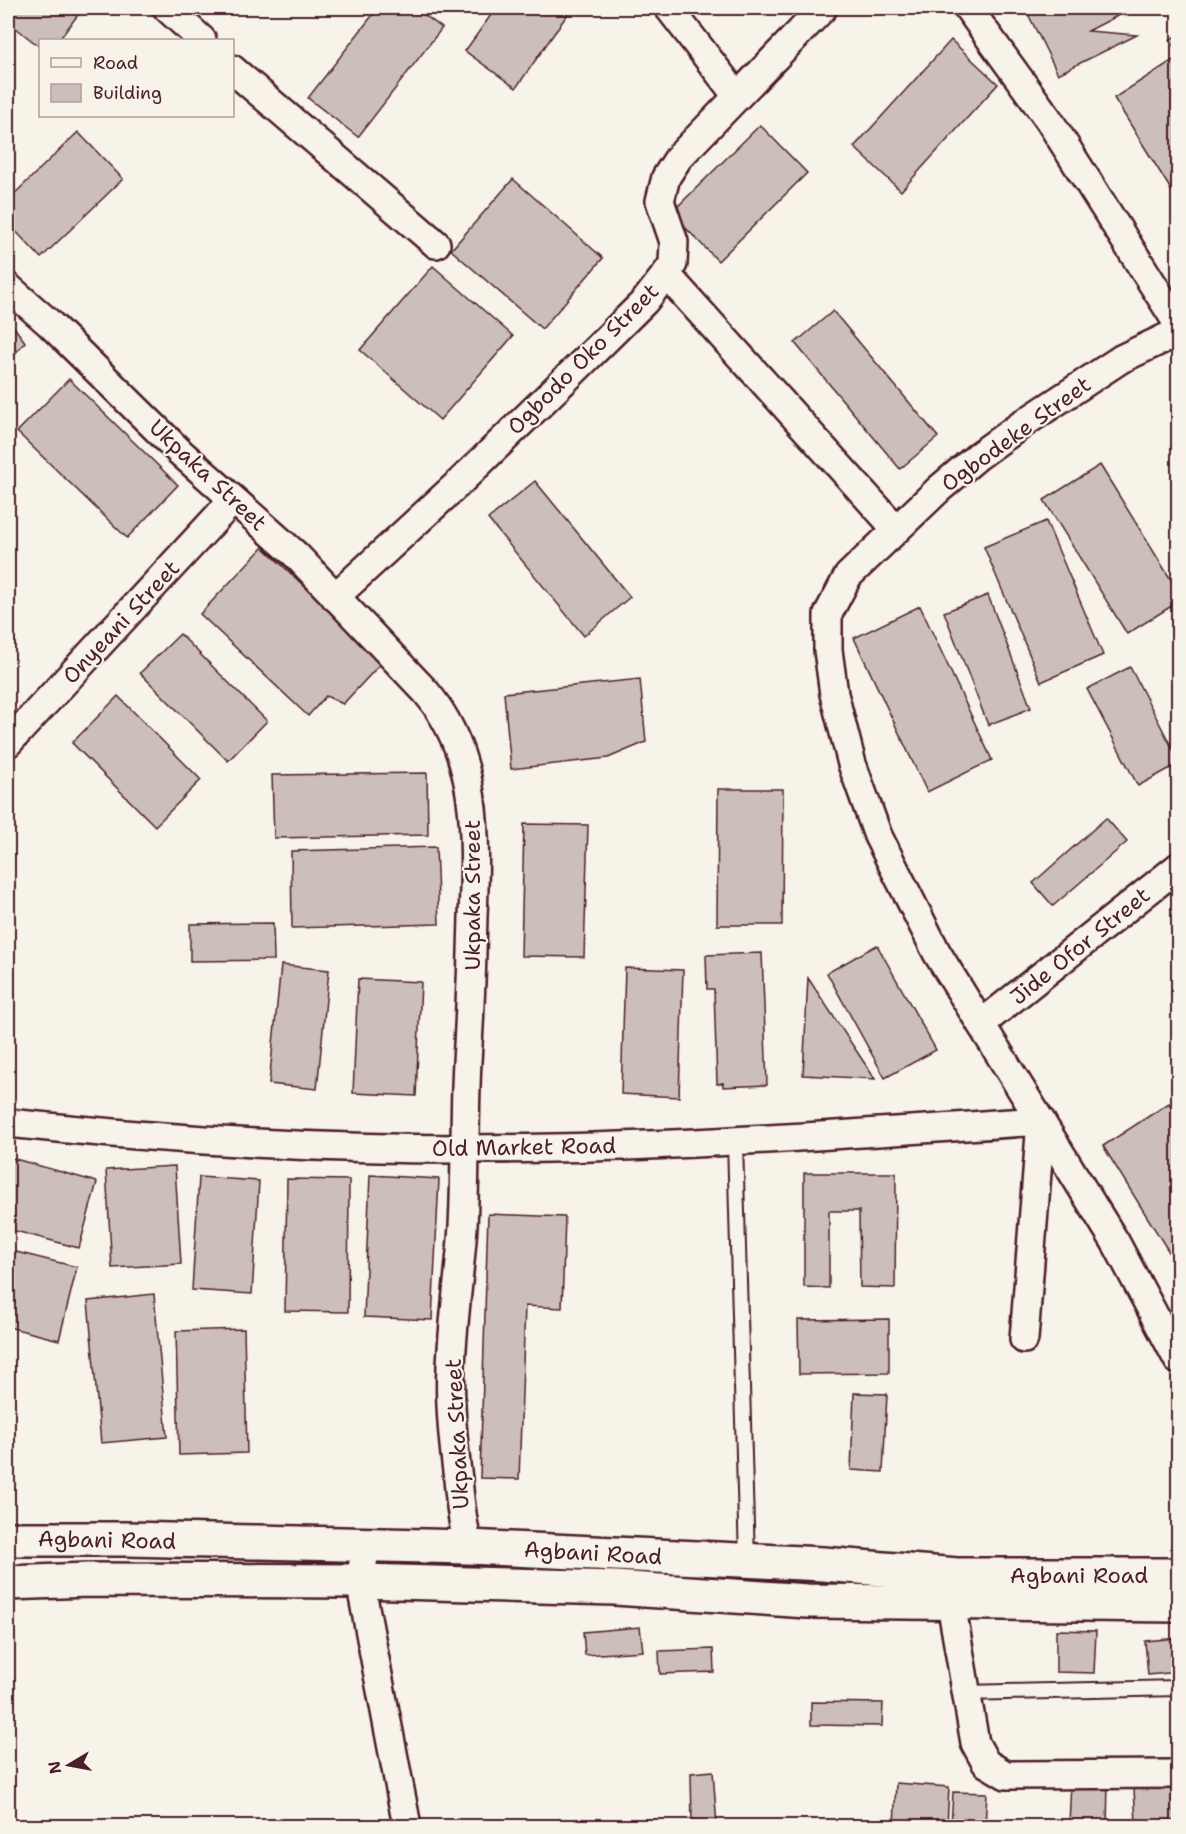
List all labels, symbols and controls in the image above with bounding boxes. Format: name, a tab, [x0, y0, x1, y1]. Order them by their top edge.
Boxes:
legend	[39, 39, 234, 117]
text: Road	[93, 51, 138, 75]
text: Building	[93, 81, 162, 105]
street label: Ogbodo Oko Street	[501, 277, 665, 441]
street label: Ogbodeke Street	[935, 370, 1097, 498]
street label: Ukpaka Street	[143, 413, 273, 537]
street label: Onyeani Street	[56, 554, 186, 690]
street label: Ukpaka Street	[458, 820, 487, 970]
street label: Jide Ofor Street	[1004, 881, 1156, 1011]
street label: Old Market Road	[432, 1131, 616, 1163]
street label: Ukpaka Street	[439, 1358, 475, 1510]
street label: Agbani Road	[38, 1524, 176, 1556]
street label: Agbani Road	[523, 1535, 663, 1571]
street label: Agbani Road	[1010, 1561, 1148, 1590]
north arrow	[39, 1735, 99, 1795]
text: N	[43, 1759, 66, 1776]

